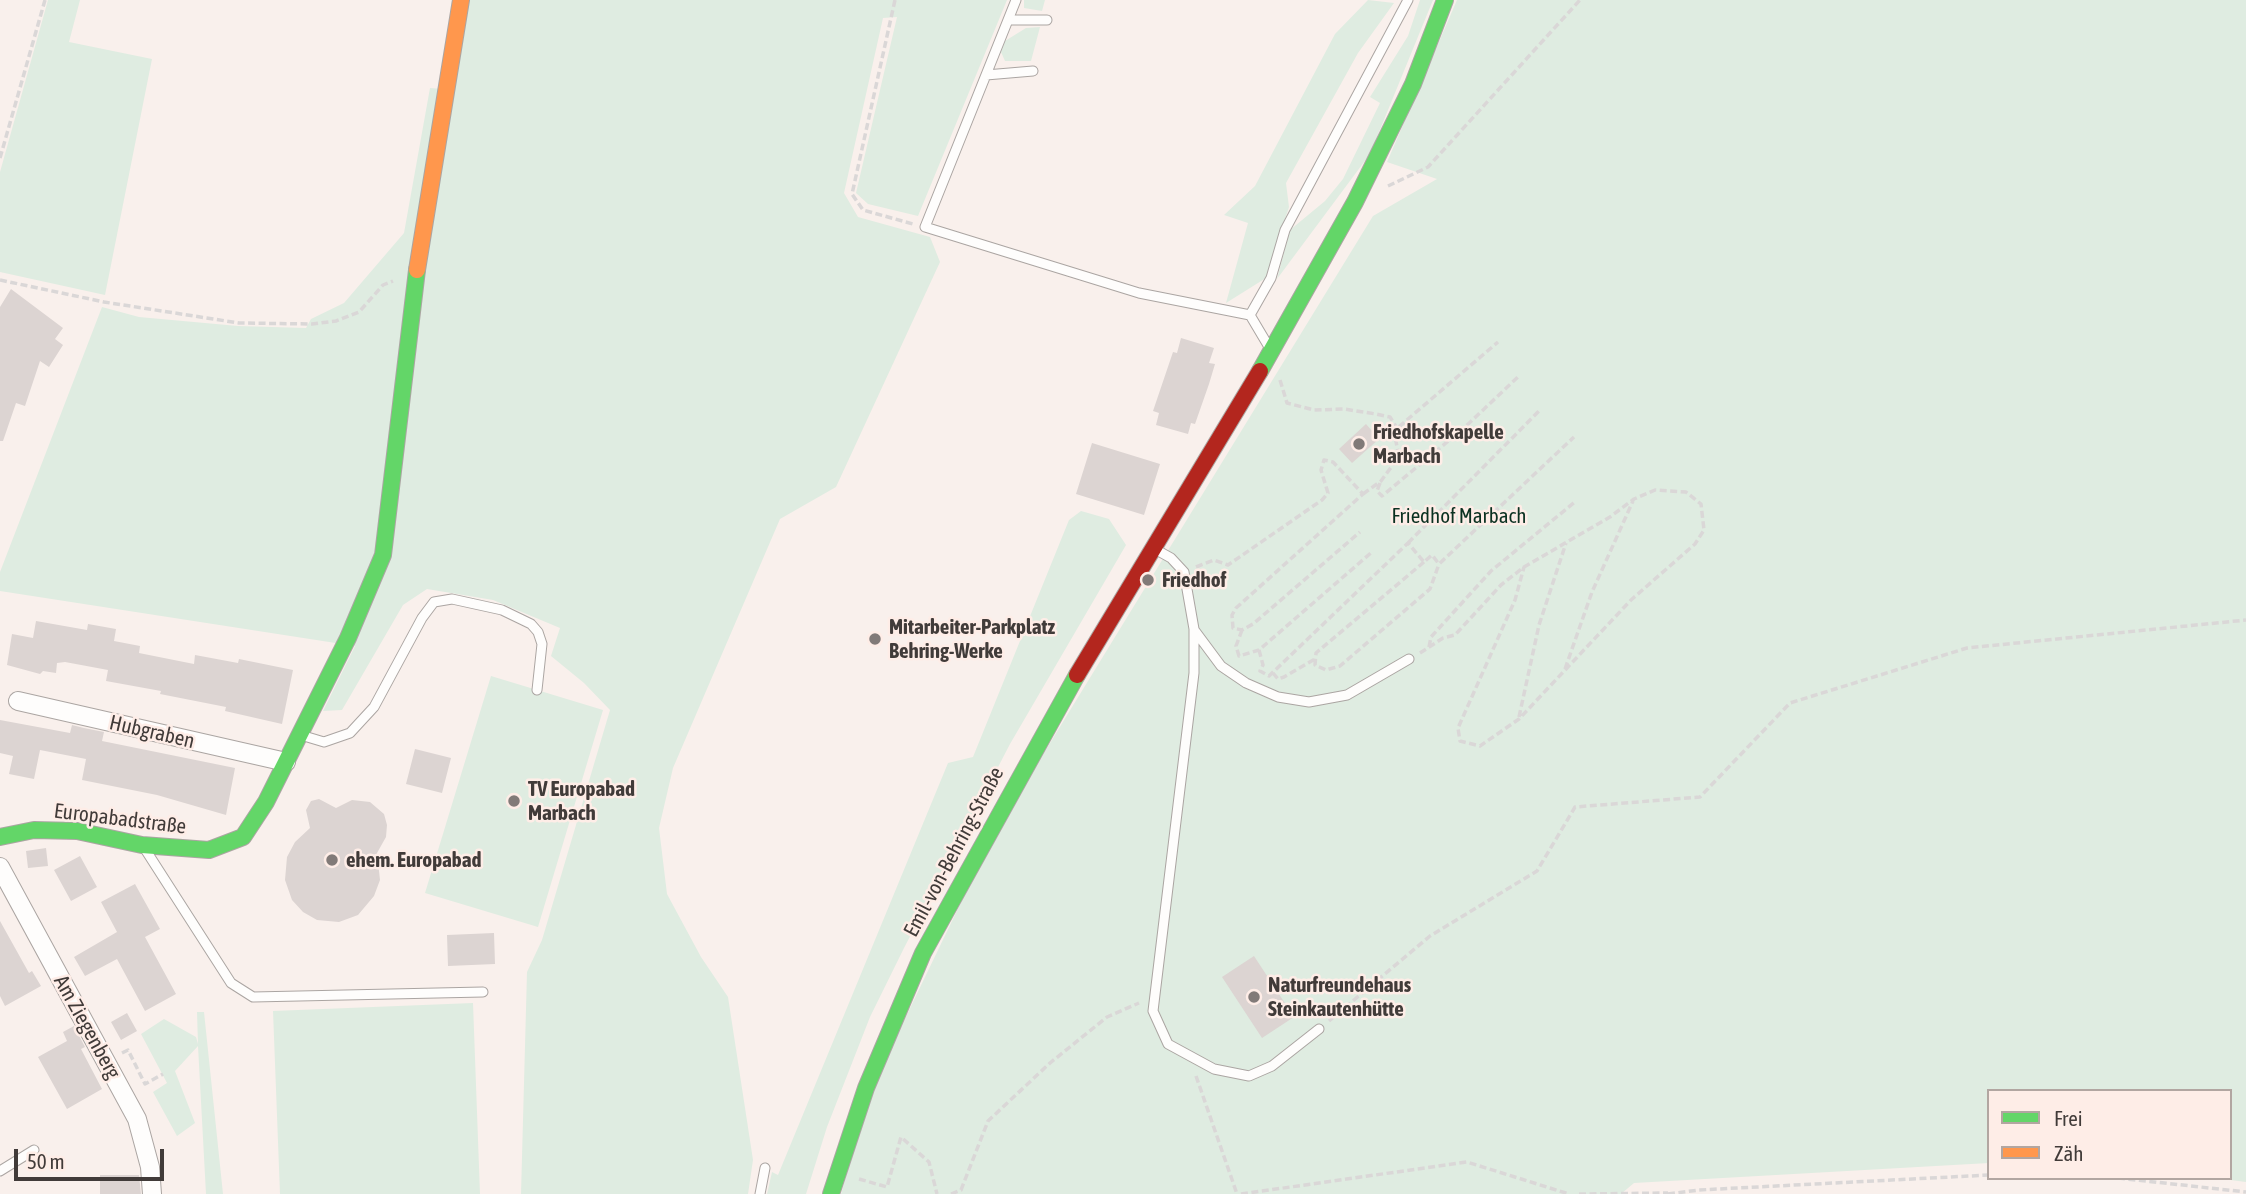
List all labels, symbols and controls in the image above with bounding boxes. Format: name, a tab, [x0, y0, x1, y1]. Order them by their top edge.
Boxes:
place label: Friedhofskapelle Marbach	[1373, 419, 1504, 469]
marker: Friedhofskapelle Marbach	[1351, 436, 1367, 452]
park label: Friedhof Marbach	[1392, 503, 1526, 529]
place label: Friedhof	[1162, 567, 1226, 593]
marker: Friedhof	[1140, 572, 1156, 588]
place label: Mitarbeiter-Parkplatz Behring-Werke	[889, 614, 1055, 664]
marker: Mitarbeiter-Parkplatz Behring-Werke	[867, 631, 883, 647]
street label: Hubgraben	[107, 710, 197, 754]
street label: Emil-von-Behring-Straße	[899, 763, 1009, 941]
place label: TV Europabad Marbach	[528, 776, 635, 826]
marker: TV Europabad Marbach	[506, 793, 522, 809]
street label: Europabadstraße	[52, 798, 188, 840]
place label: ehem. Europabad	[346, 847, 482, 873]
marker: ehem. Europabad	[324, 852, 340, 868]
street label: Am Ziegenberg	[48, 971, 126, 1083]
place label: Naturfreundehaus Steinkautenhütte	[1268, 972, 1411, 1022]
marker: Naturfreundehaus Steinkautenhütte	[1246, 989, 1262, 1005]
legend	[1987, 1089, 2232, 1180]
text: Frei	[2054, 1106, 2083, 1130]
scale bar	[18, 1134, 168, 1178]
text: Zäh	[2054, 1141, 2083, 1165]
text: 50 m	[27, 1149, 65, 1173]

